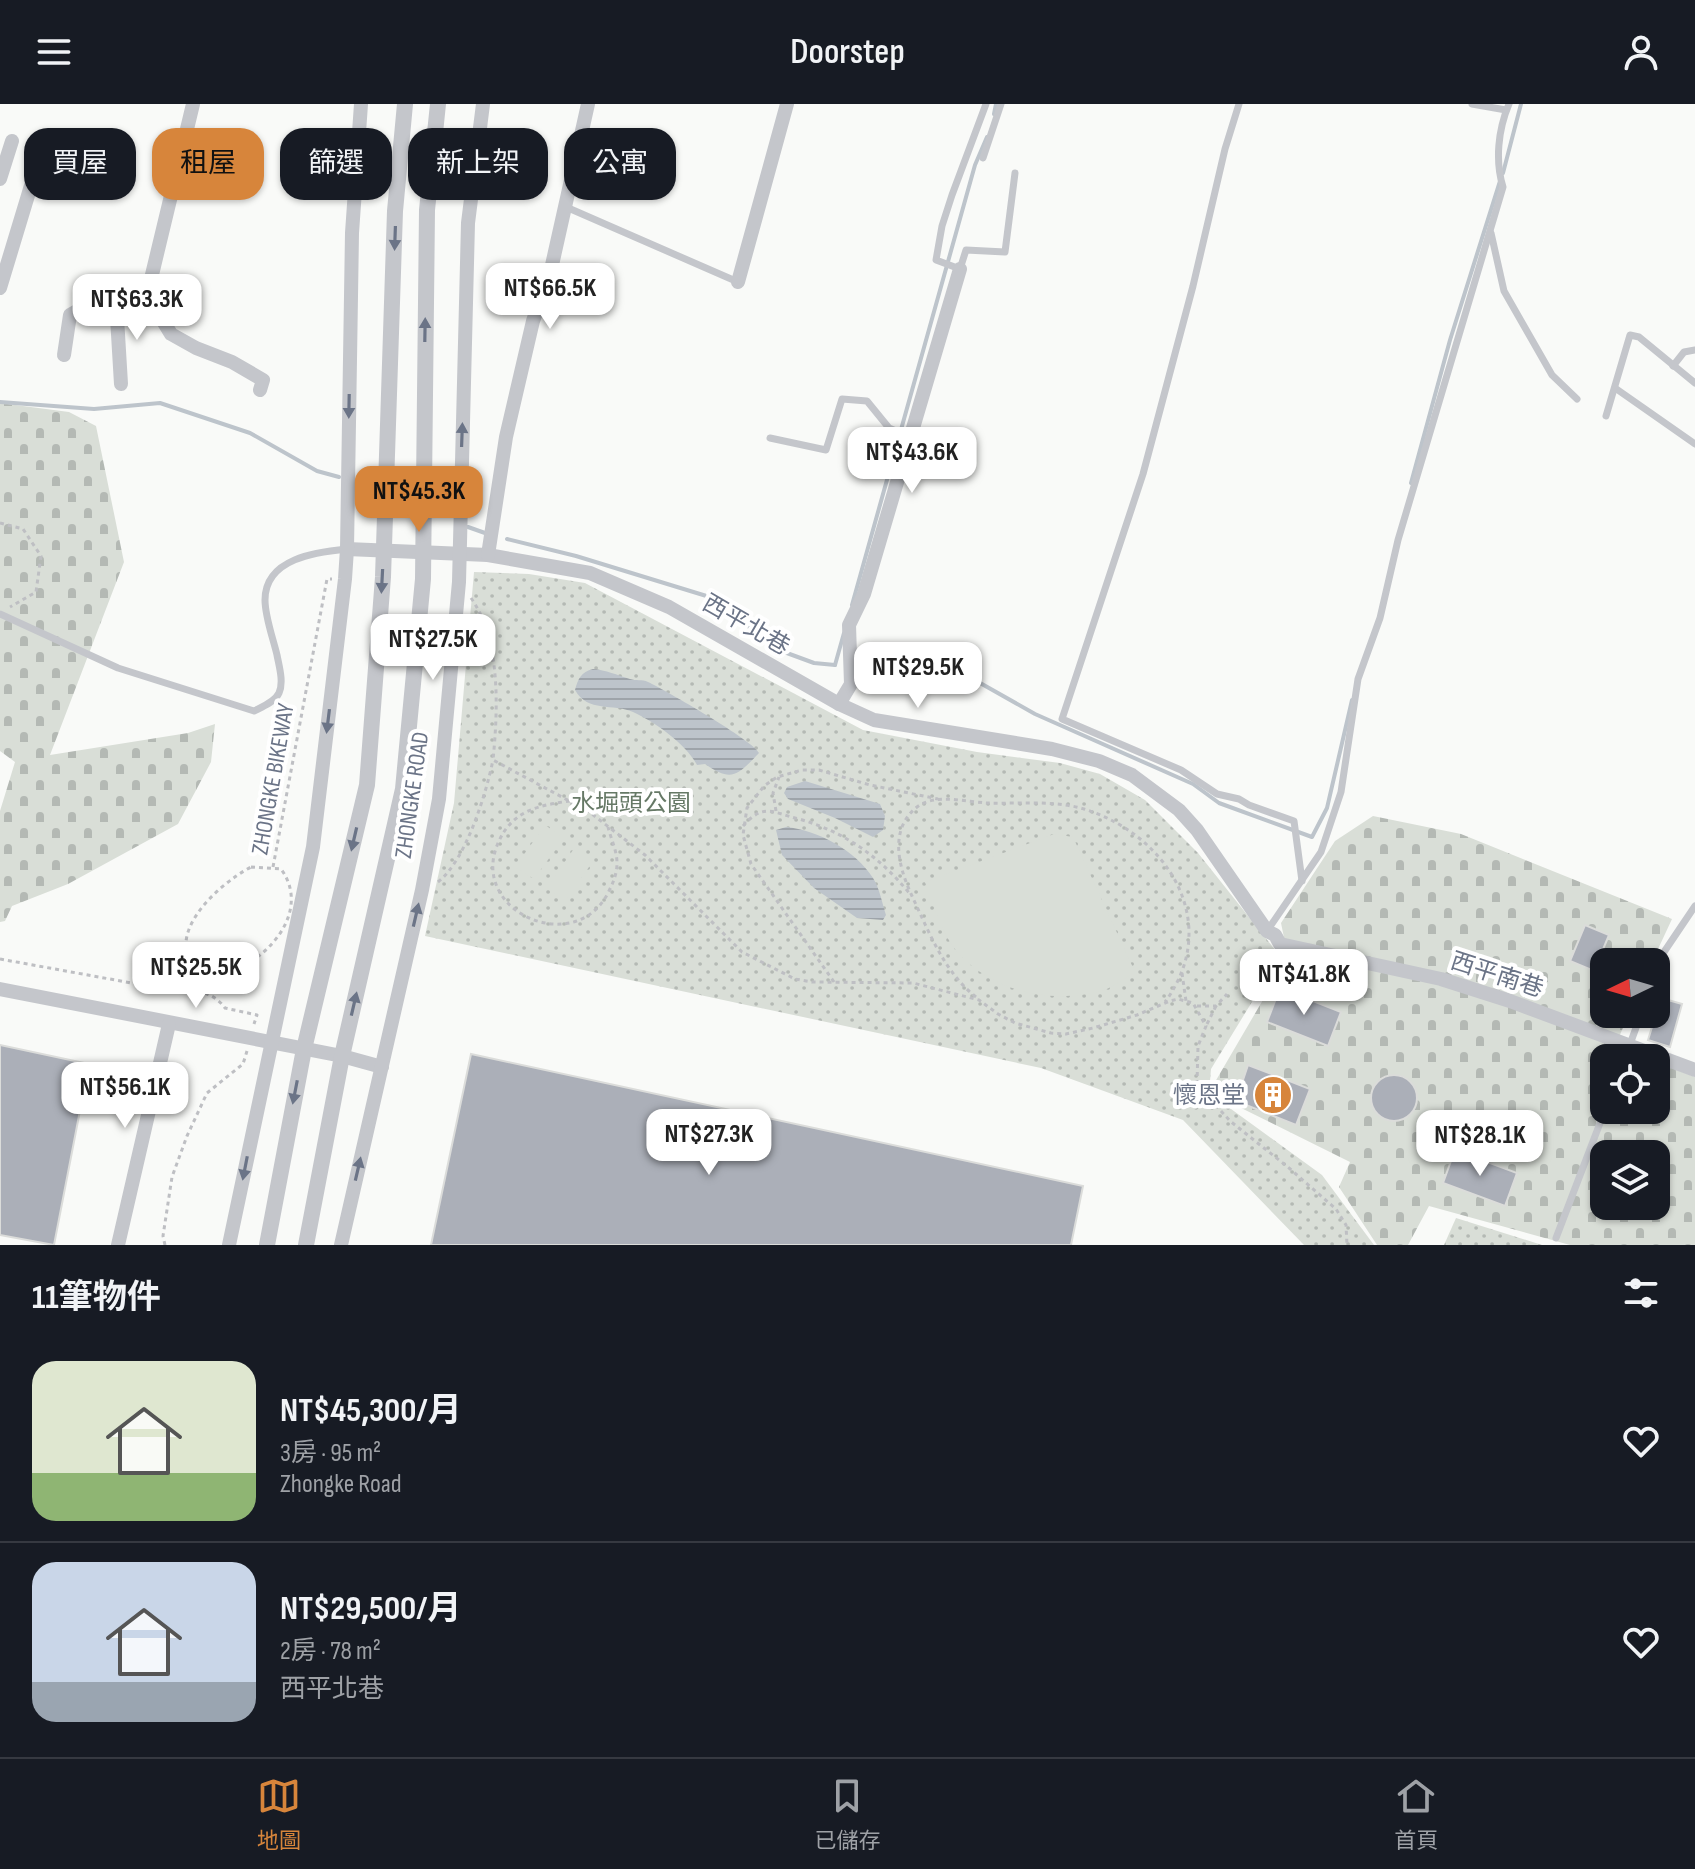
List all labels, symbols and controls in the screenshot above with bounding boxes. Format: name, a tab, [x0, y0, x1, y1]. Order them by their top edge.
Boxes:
icon: menu	[32, 30, 76, 74]
icon: person	[1619, 30, 1663, 74]
text: Doorstep	[790, 31, 905, 74]
chip: 買屋	[24, 128, 136, 200]
chip: 租屋	[152, 128, 264, 200]
chip: 篩選	[280, 128, 392, 200]
chip: 新上架	[408, 128, 548, 200]
chip: 公寓	[564, 128, 676, 200]
one-way arrow	[388, 226, 401, 251]
pin: NT$66.5K	[467, 263, 633, 331]
text: NT$66.5K	[504, 273, 596, 304]
pin: NT$63.3K	[54, 274, 220, 342]
text: NT$63.3K	[91, 284, 183, 315]
one-way arrow	[419, 317, 431, 342]
one-way arrow	[343, 394, 355, 419]
one-way arrow	[455, 422, 468, 447]
pin: NT$43.6K	[829, 427, 995, 495]
text: NT$43.6K	[866, 437, 958, 468]
pin: NT$45.3K	[336, 466, 502, 534]
text: NT$45.3K	[373, 476, 465, 507]
one-way arrow	[376, 569, 389, 594]
street label: 西平北巷	[697, 588, 795, 662]
pin: NT$27.5K	[350, 614, 516, 682]
text: NT$27.5K	[389, 624, 477, 655]
pin: NT$29.5K	[835, 642, 1001, 710]
text: NT$29.5K	[872, 652, 964, 683]
street label: ZHONGKE BIKEWAY	[245, 701, 301, 857]
one-way arrow	[321, 708, 334, 733]
street label: ZHONGKE ROAD	[389, 730, 435, 860]
park label: 水堀頭公園	[571, 789, 691, 818]
one-way arrow	[347, 827, 359, 852]
one-way arrow	[410, 903, 423, 928]
pin: NT$25.5K	[113, 942, 279, 1010]
street label: 西平南巷	[1447, 946, 1547, 1004]
north arrow	[1590, 948, 1670, 1028]
map controls	[1590, 948, 1670, 1220]
pin: NT$41.8K	[1221, 949, 1387, 1017]
text: NT$25.5K	[150, 952, 242, 983]
text: NT$41.8K	[1258, 959, 1350, 990]
one-way arrow	[348, 991, 361, 1016]
button: locate	[1590, 1044, 1670, 1124]
pin: NT$56.1K	[42, 1062, 208, 1130]
text: NT$56.1K	[79, 1072, 171, 1103]
building icon: 懷恩堂	[1252, 1074, 1294, 1116]
one-way arrow	[289, 1080, 301, 1105]
place label: 懷恩堂	[1173, 1081, 1245, 1110]
pin: NT$27.3K	[626, 1109, 792, 1177]
pin: NT$28.1K	[1397, 1110, 1563, 1178]
text: NT$27.3K	[664, 1119, 754, 1150]
text: NT$28.1K	[1434, 1120, 1526, 1151]
button: layers	[1590, 1140, 1670, 1220]
one-way arrow	[238, 1156, 251, 1181]
one-way arrow	[352, 1156, 365, 1181]
icon: filters	[1619, 1271, 1663, 1315]
text: 11筆物件	[32, 1277, 161, 1318]
text: NT$45,300/月	[280, 1390, 462, 1431]
icon: home	[96, 1393, 192, 1489]
icon: heart	[1619, 1419, 1663, 1463]
text: 3房 · 95 m²	[280, 1438, 381, 1469]
text: Zhongke Road	[280, 1469, 402, 1500]
text: NT$29,500/月	[280, 1588, 461, 1629]
icon: home	[96, 1594, 192, 1690]
icon: heart	[1619, 1620, 1663, 1664]
text: 2房 · 78 m²	[280, 1636, 381, 1667]
text: 西平北巷	[280, 1674, 384, 1705]
tab: 地圖	[257, 1774, 301, 1855]
tab: 已儲存	[814, 1774, 880, 1855]
tab: 首頁	[1394, 1774, 1438, 1855]

